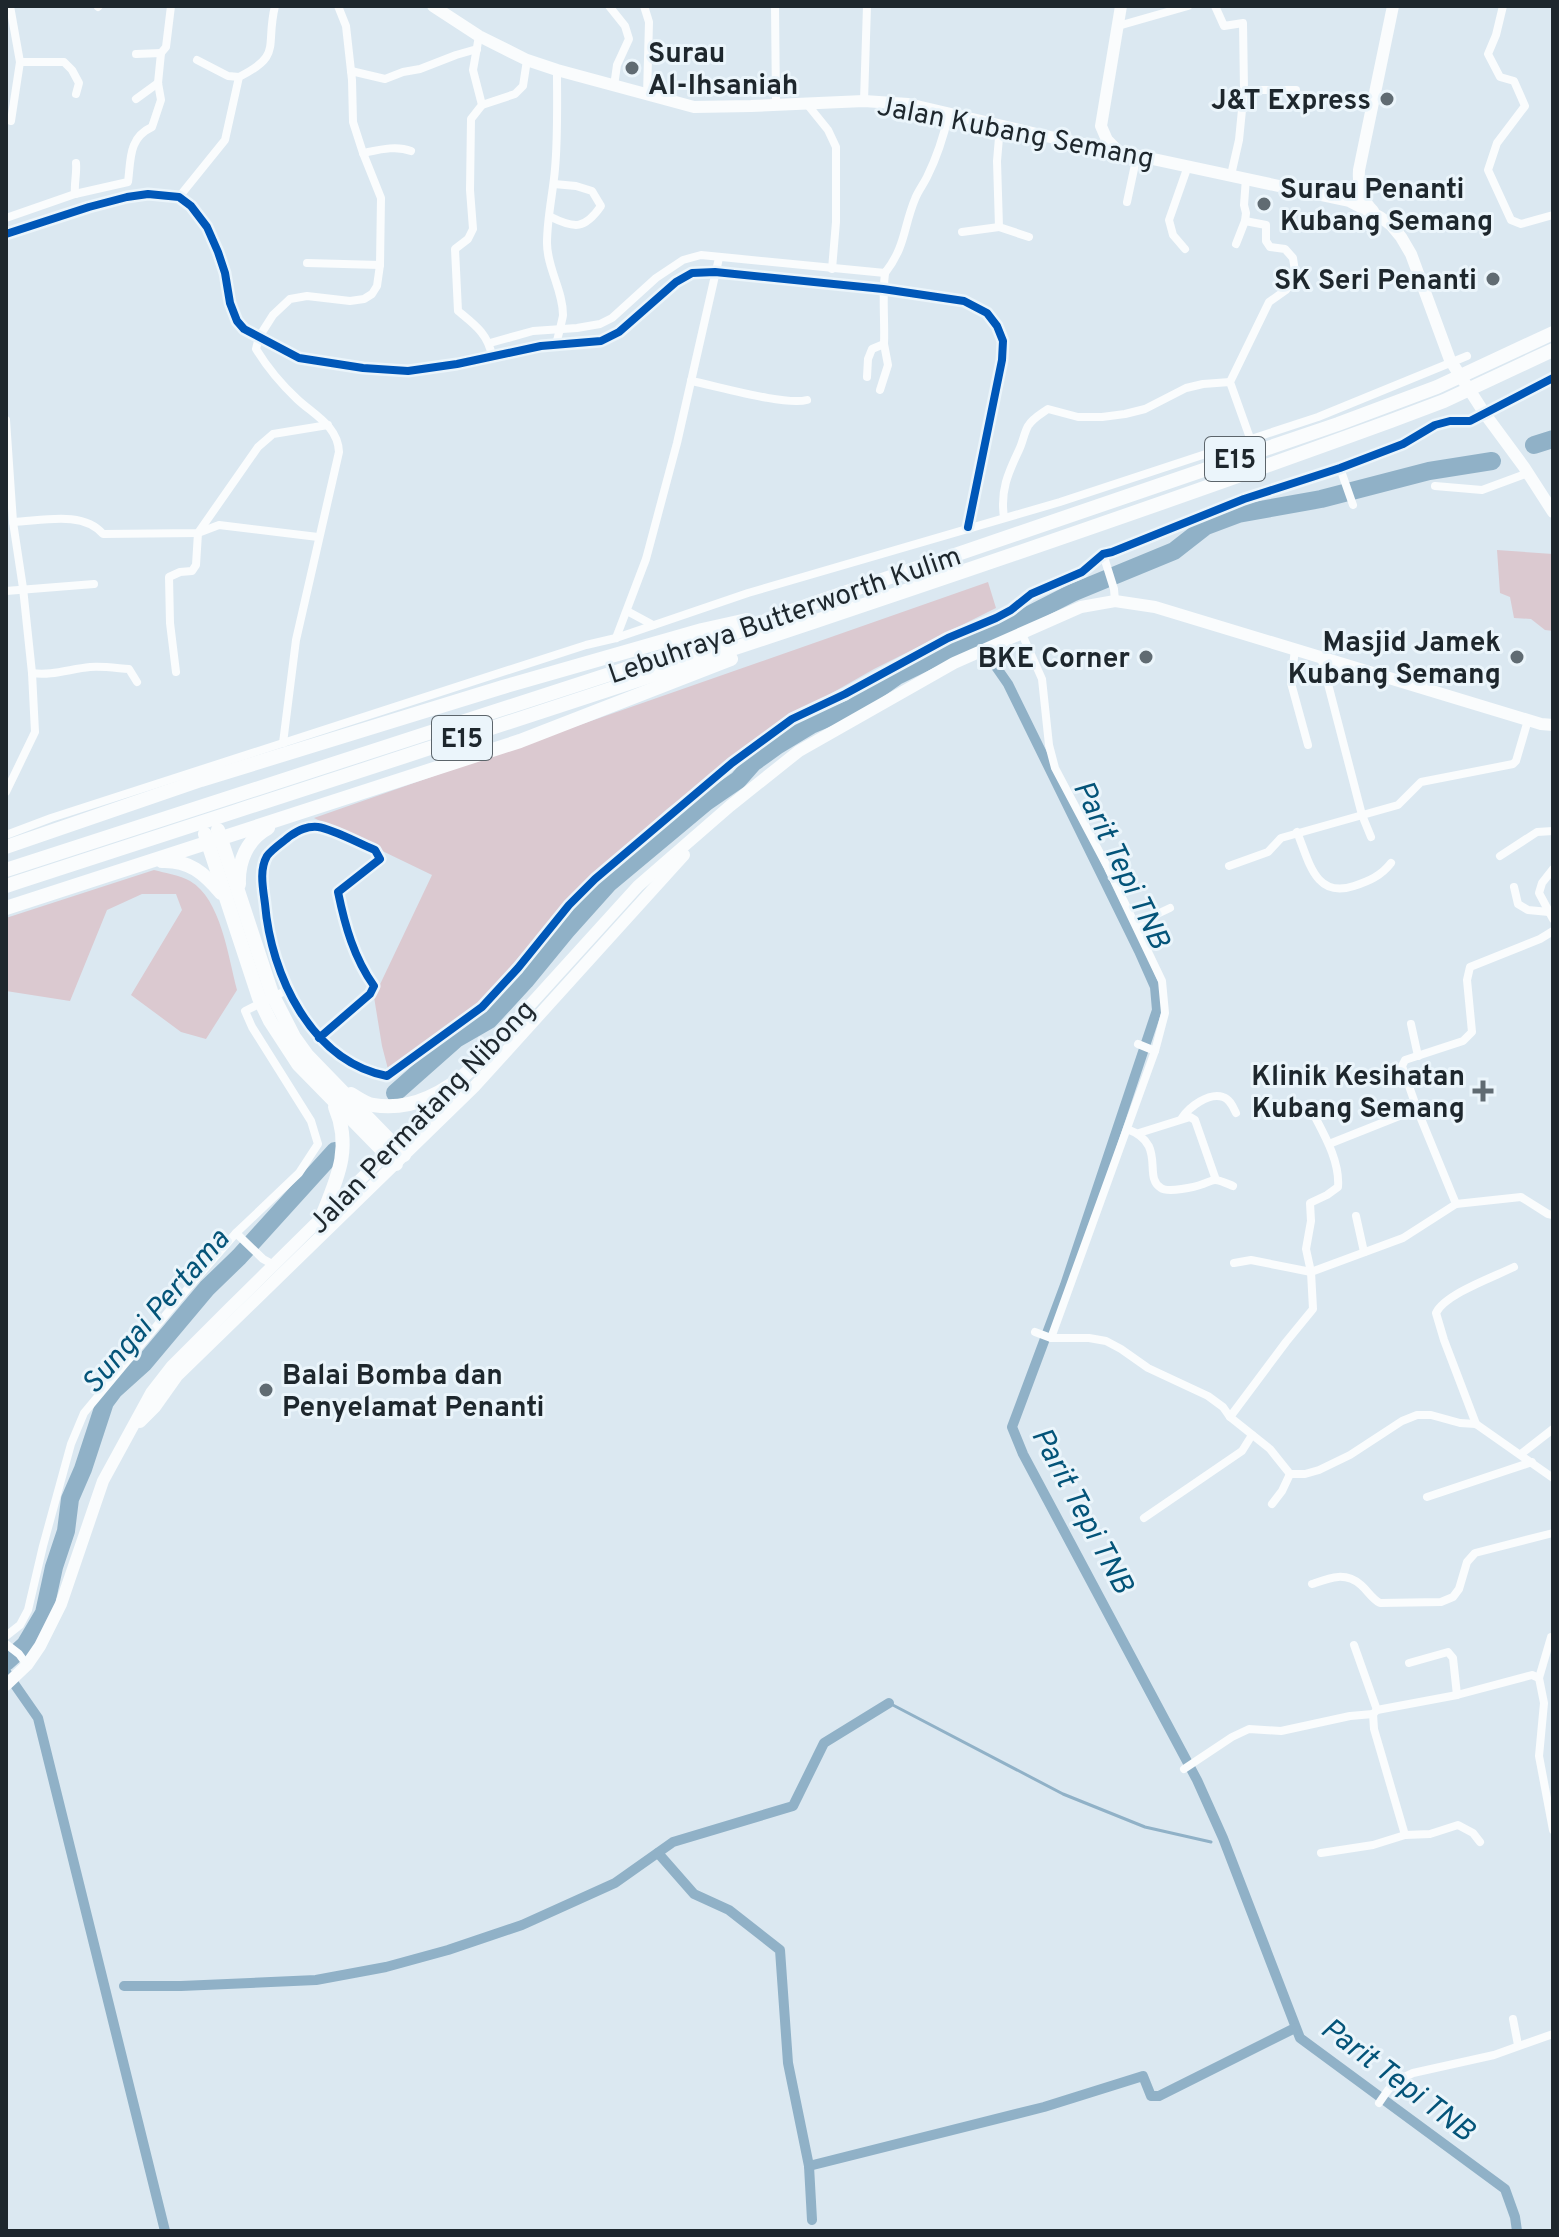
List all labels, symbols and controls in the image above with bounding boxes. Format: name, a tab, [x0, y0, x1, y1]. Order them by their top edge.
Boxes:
place label: Surau Al-Ihsaniah	[648, 37, 798, 105]
marker: Surau Al-Ihsaniah	[623, 59, 641, 77]
place label: J&T Express	[1211, 84, 1371, 120]
street label: Jalan Kubang Semang	[874, 89, 1157, 178]
marker: J&T Express	[1378, 90, 1396, 108]
place label: Surau Penanti Kubang Semang	[1280, 173, 1493, 241]
marker: Surau Penanti Kubang Semang	[1255, 195, 1273, 213]
place label: SK Seri Penanti	[1274, 264, 1477, 300]
marker: SK Seri Penanti	[1484, 270, 1502, 288]
road number: E15	[1205, 437, 1265, 481]
street label: Lebuhraya Butterworth Kulim	[604, 539, 966, 694]
place label: Masjid Jamek Kubang Semang	[1288, 626, 1501, 694]
place label: BKE Corner	[978, 642, 1130, 678]
marker: BKE Corner	[1137, 648, 1155, 666]
marker: Masjid Jamek Kubang Semang	[1508, 648, 1526, 666]
road number: E15	[432, 716, 492, 760]
water label: Parit Tepi TNB	[1063, 775, 1177, 956]
street label: Jalan Permatang Nibong	[302, 994, 544, 1243]
place label: Klinik Kesihatan Kubang Semang	[1251, 1060, 1465, 1128]
marker: Klinik Kesihatan Kubang Semang	[1472, 1080, 1494, 1102]
water label: Sungai Pertama	[75, 1222, 239, 1403]
place label: Balai Bomba dan Penyelamat Penanti	[282, 1359, 544, 1427]
marker: Balai Bomba dan Penyelamat Penanti	[257, 1381, 275, 1399]
water label: Parit Tepi TNB	[1022, 1422, 1141, 1602]
water label: Parit Tepi TNB	[1312, 2011, 1482, 2152]

